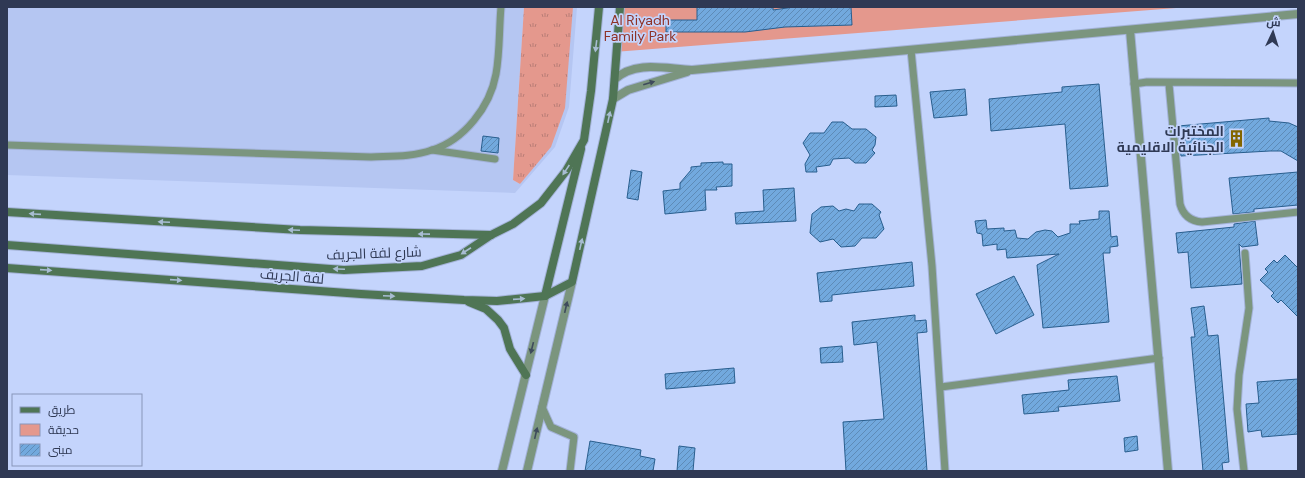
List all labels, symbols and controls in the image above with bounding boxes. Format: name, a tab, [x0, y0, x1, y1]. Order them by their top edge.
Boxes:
park label: Al Riyadh Family Park	[604, 11, 676, 45]
north arrow	[1253, 12, 1293, 52]
text: ش	[1266, 15, 1281, 29]
one-way arrow	[593, 40, 599, 52]
one-way arrow	[643, 80, 655, 86]
one-way arrow	[606, 111, 612, 124]
place label: المختبرات الجنائية الاقليمية	[1117, 122, 1224, 156]
building icon: المختبرات الجنائية الاقليمية	[1227, 129, 1247, 149]
one-way arrow	[562, 165, 570, 175]
one-way arrow	[29, 210, 41, 217]
one-way arrow	[157, 219, 170, 225]
one-way arrow	[288, 226, 300, 233]
one-way arrow	[417, 231, 430, 237]
one-way arrow	[578, 238, 584, 250]
street label: شارع لفة الجريف	[326, 242, 422, 264]
one-way arrow	[461, 247, 472, 255]
street label: لفة الجريف	[259, 264, 325, 288]
one-way arrow	[333, 266, 345, 273]
one-way arrow	[40, 267, 52, 274]
one-way arrow	[170, 276, 182, 283]
one-way arrow	[383, 293, 396, 299]
one-way arrow	[513, 296, 525, 303]
one-way arrow	[564, 300, 570, 313]
one-way arrow	[529, 342, 535, 354]
legend	[12, 394, 142, 466]
text: طريق	[48, 402, 76, 418]
text: حديقة	[48, 422, 79, 438]
one-way arrow	[534, 427, 540, 439]
text: مبنى	[48, 442, 73, 458]

